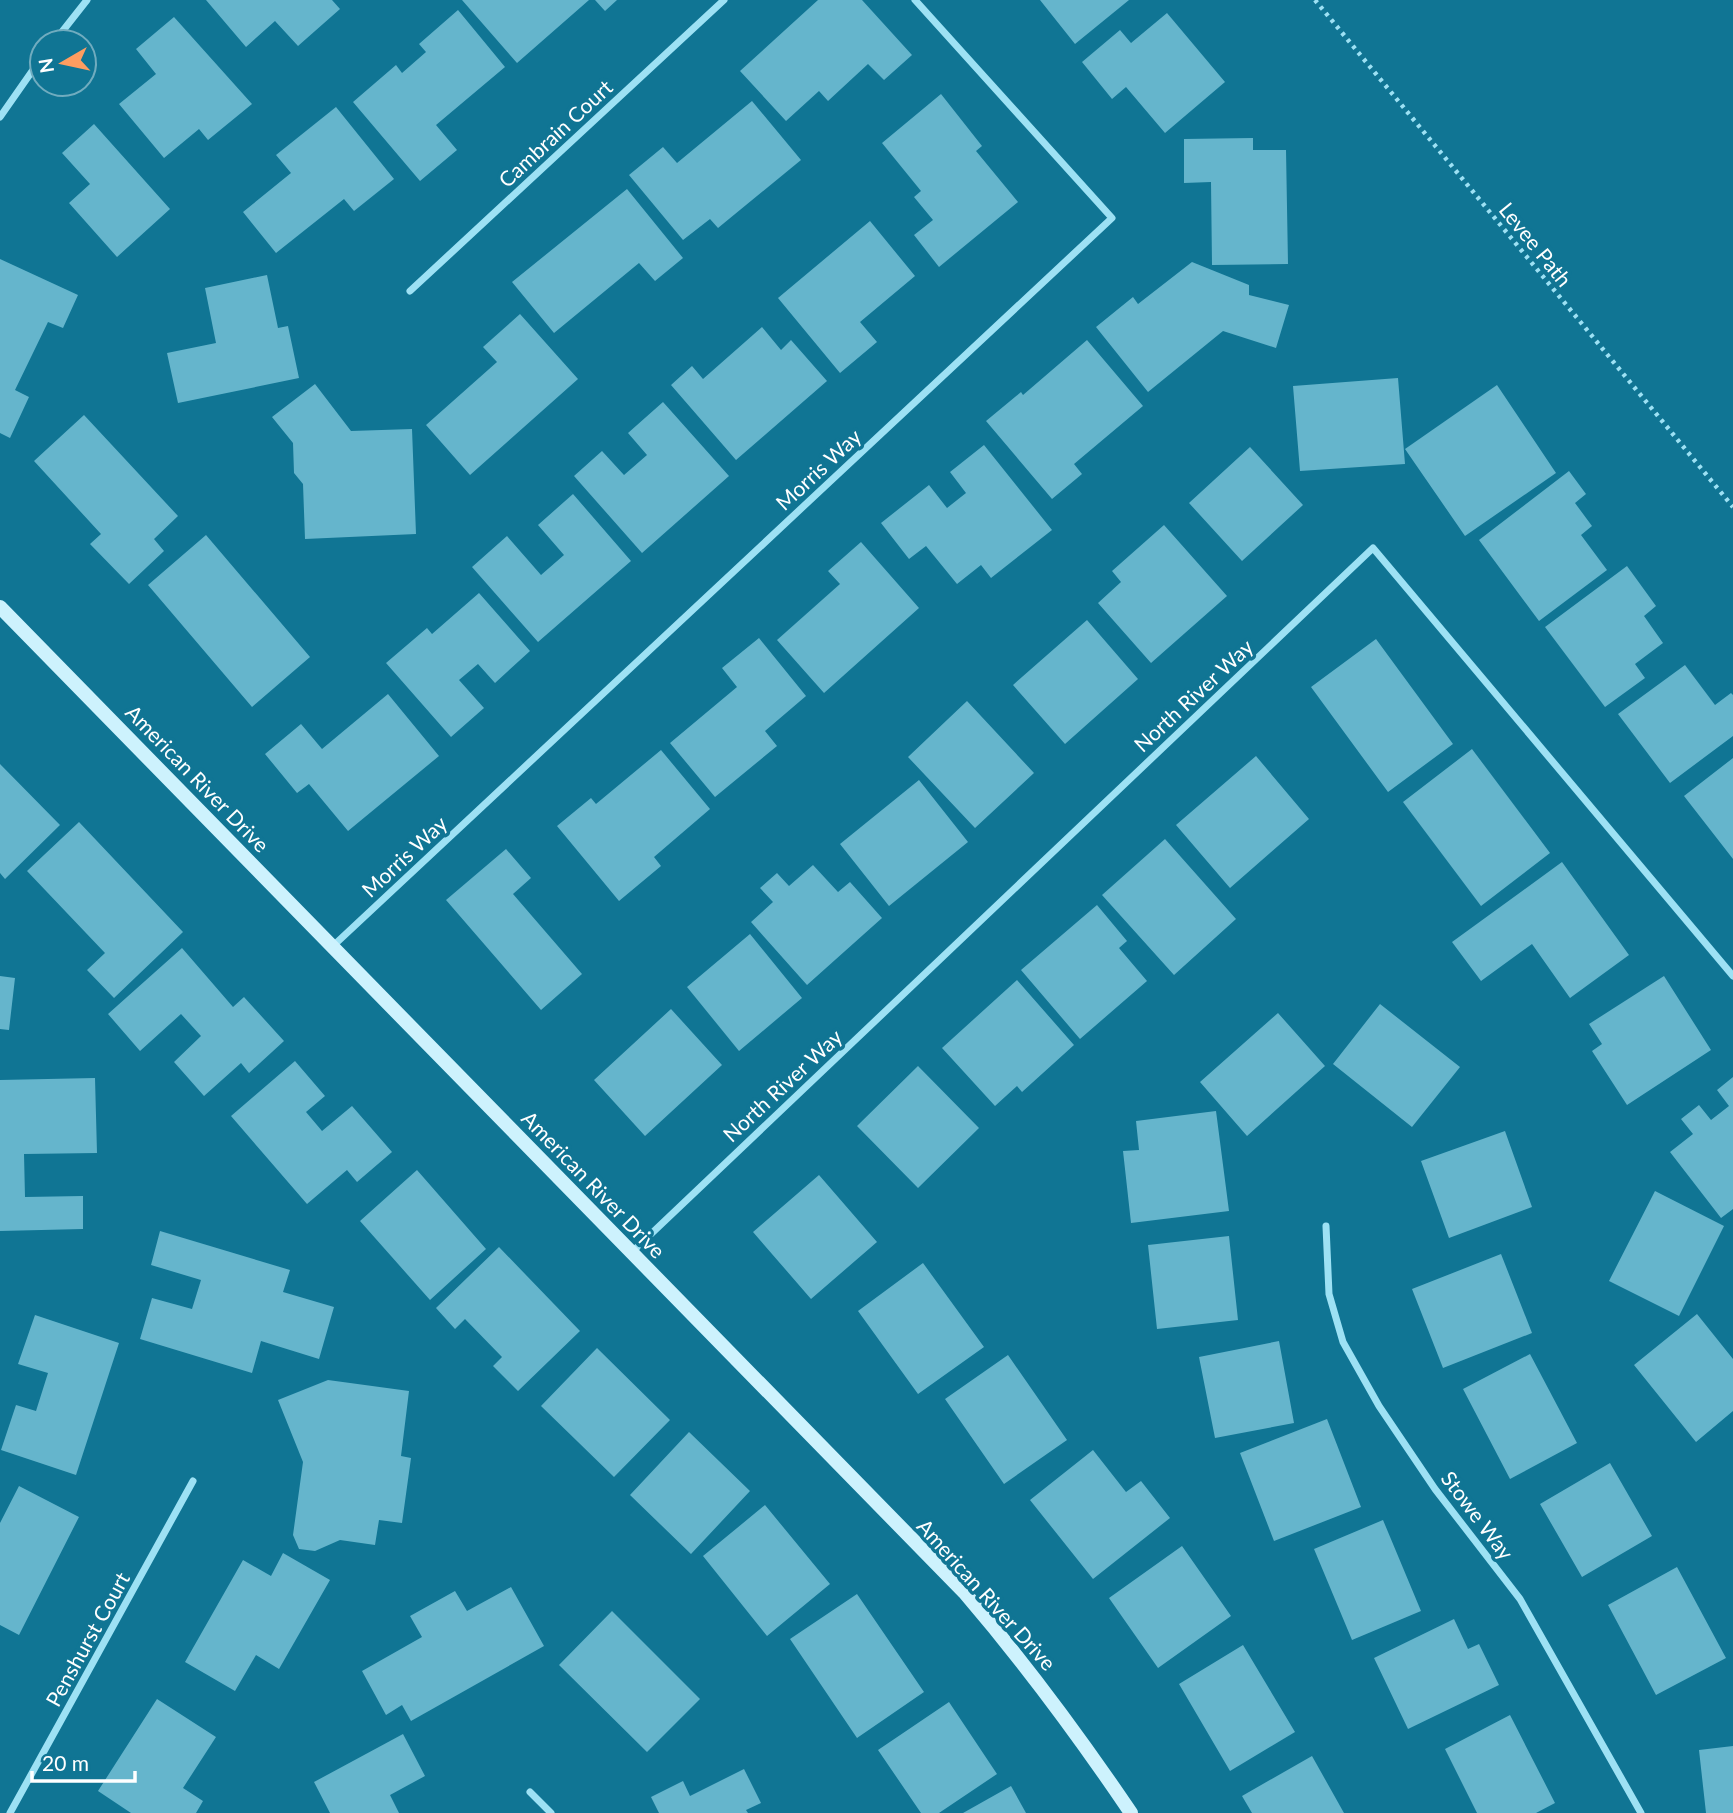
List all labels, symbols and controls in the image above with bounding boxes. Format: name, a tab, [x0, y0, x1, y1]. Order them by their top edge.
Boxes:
north arrow	[28, 28, 98, 98]
text: N	[33, 57, 58, 75]
street label: Cambrain Court	[493, 74, 617, 192]
street label: Levee Path	[1495, 197, 1577, 291]
street label: Morris Way	[770, 423, 866, 515]
street label: North River Way	[1128, 633, 1258, 756]
street label: American River Drive	[121, 699, 275, 857]
street label: Morris Way	[356, 810, 452, 902]
street label: North River Way	[717, 1023, 847, 1146]
street label: American River Drive	[517, 1105, 671, 1263]
street label: Stowe Way	[1437, 1466, 1519, 1564]
street label: American River Drive	[912, 1513, 1062, 1675]
street label: Penshurst Court	[40, 1567, 134, 1710]
scale bar	[32, 1740, 135, 1784]
text: 20 m	[42, 1750, 89, 1775]

